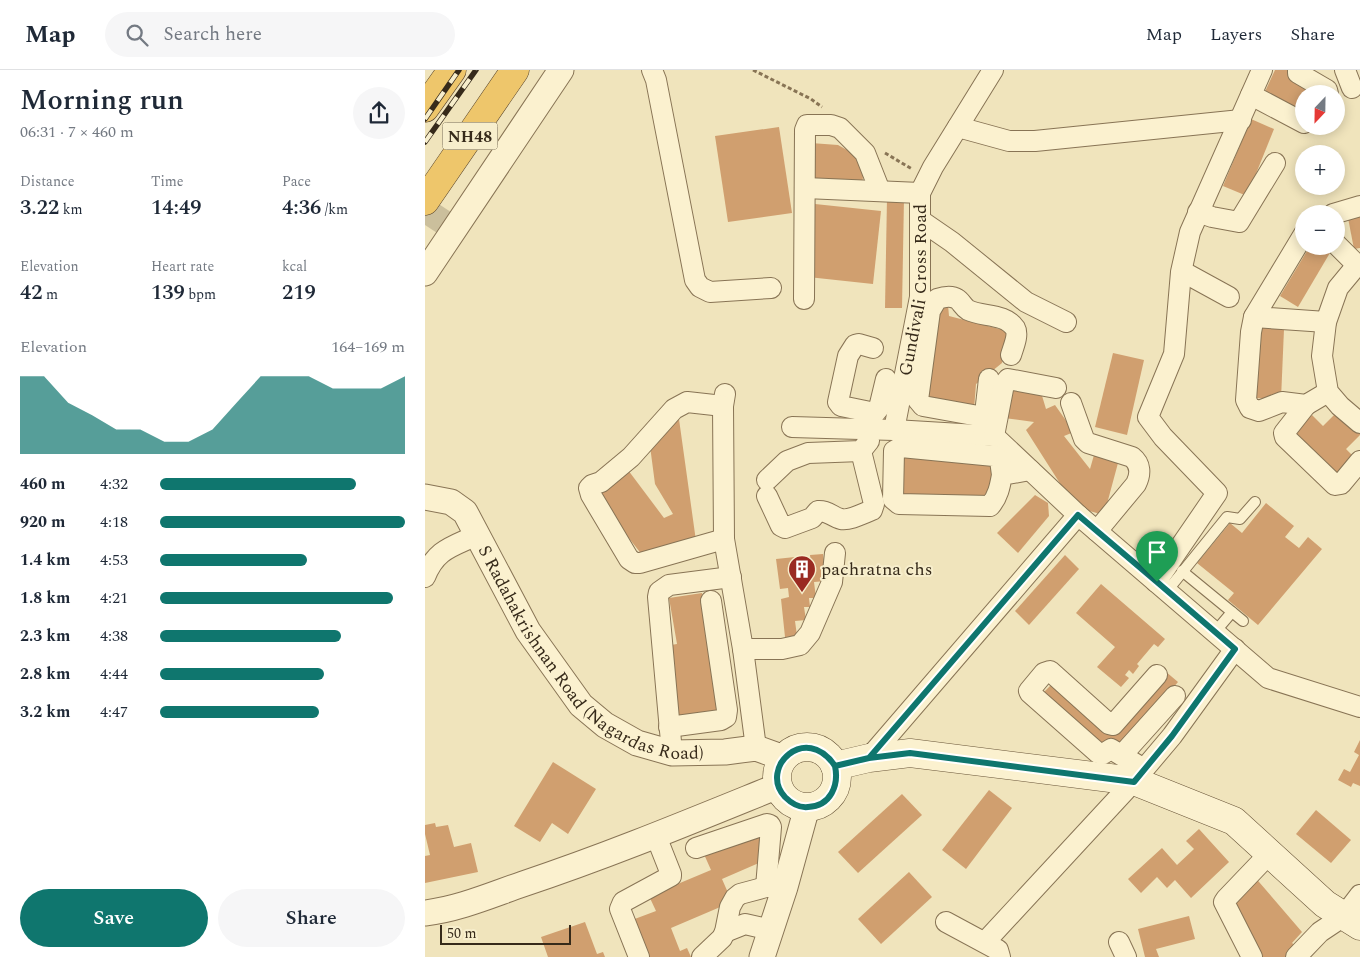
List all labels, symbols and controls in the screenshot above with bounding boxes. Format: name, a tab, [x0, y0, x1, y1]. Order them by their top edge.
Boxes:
search box	[105, 12, 455, 57]
text: Map	[25, 17, 75, 53]
text: Search here	[163, 20, 262, 49]
icon: search	[123, 21, 151, 49]
text: Map	[1146, 21, 1182, 48]
text: Layers	[1210, 21, 1262, 48]
text: Share	[1290, 21, 1335, 48]
text: Morning run	[20, 79, 184, 122]
north arrow	[1295, 85, 1345, 135]
map controls	[1295, 85, 1345, 255]
button: share	[353, 87, 405, 139]
text: 06:31 · 7 × 460 m	[20, 120, 134, 144]
road number: NH48	[443, 122, 497, 150]
button: +	[1295, 145, 1345, 195]
text: Distance	[20, 171, 75, 192]
text: Time	[151, 171, 184, 192]
text: Pace	[282, 171, 311, 192]
text: 3.22	[20, 192, 59, 224]
text: 14:49	[151, 192, 202, 224]
text: 4:36	[282, 192, 321, 224]
text: km	[59, 199, 83, 220]
text: /km	[321, 199, 348, 220]
street label: Gundivali Cross Road	[892, 204, 934, 378]
button: −	[1295, 205, 1345, 255]
text: Elevation	[20, 256, 79, 277]
text: Heart rate	[151, 256, 214, 277]
text: kcal	[282, 256, 307, 277]
text: 42	[20, 277, 43, 309]
text: 139	[151, 277, 185, 309]
text: 219	[282, 277, 316, 309]
text: m	[43, 284, 58, 305]
text: bpm	[185, 284, 216, 305]
text: Elevation	[20, 335, 87, 359]
text: 164–169 m	[331, 335, 405, 359]
text: 460 m	[20, 472, 65, 496]
text: 4:32	[100, 472, 128, 496]
text: 920 m	[20, 510, 65, 534]
text: 4:18	[100, 510, 128, 534]
pin	[1136, 531, 1178, 582]
icon: arrive	[1143, 538, 1171, 566]
street label: S Radahakrishnan Road (Nagardas Road)	[471, 540, 704, 767]
text: 1.4 km	[20, 548, 70, 572]
text: 4:53	[100, 548, 128, 572]
building icon: pachratna chs	[787, 554, 817, 593]
place label: pachratna chs	[821, 556, 932, 583]
text: 1.8 km	[20, 586, 70, 610]
text: 4:21	[100, 586, 128, 610]
text: 2.3 km	[20, 624, 70, 648]
text: 4:38	[100, 624, 128, 648]
text: 2.8 km	[20, 662, 70, 686]
text: 4:44	[100, 662, 128, 686]
text: 3.2 km	[20, 700, 70, 724]
text: 4:47	[100, 700, 128, 724]
button: Save	[20, 889, 208, 947]
button: Share	[218, 889, 405, 947]
scale bar	[440, 922, 571, 945]
text: 50 m	[447, 923, 477, 944]

